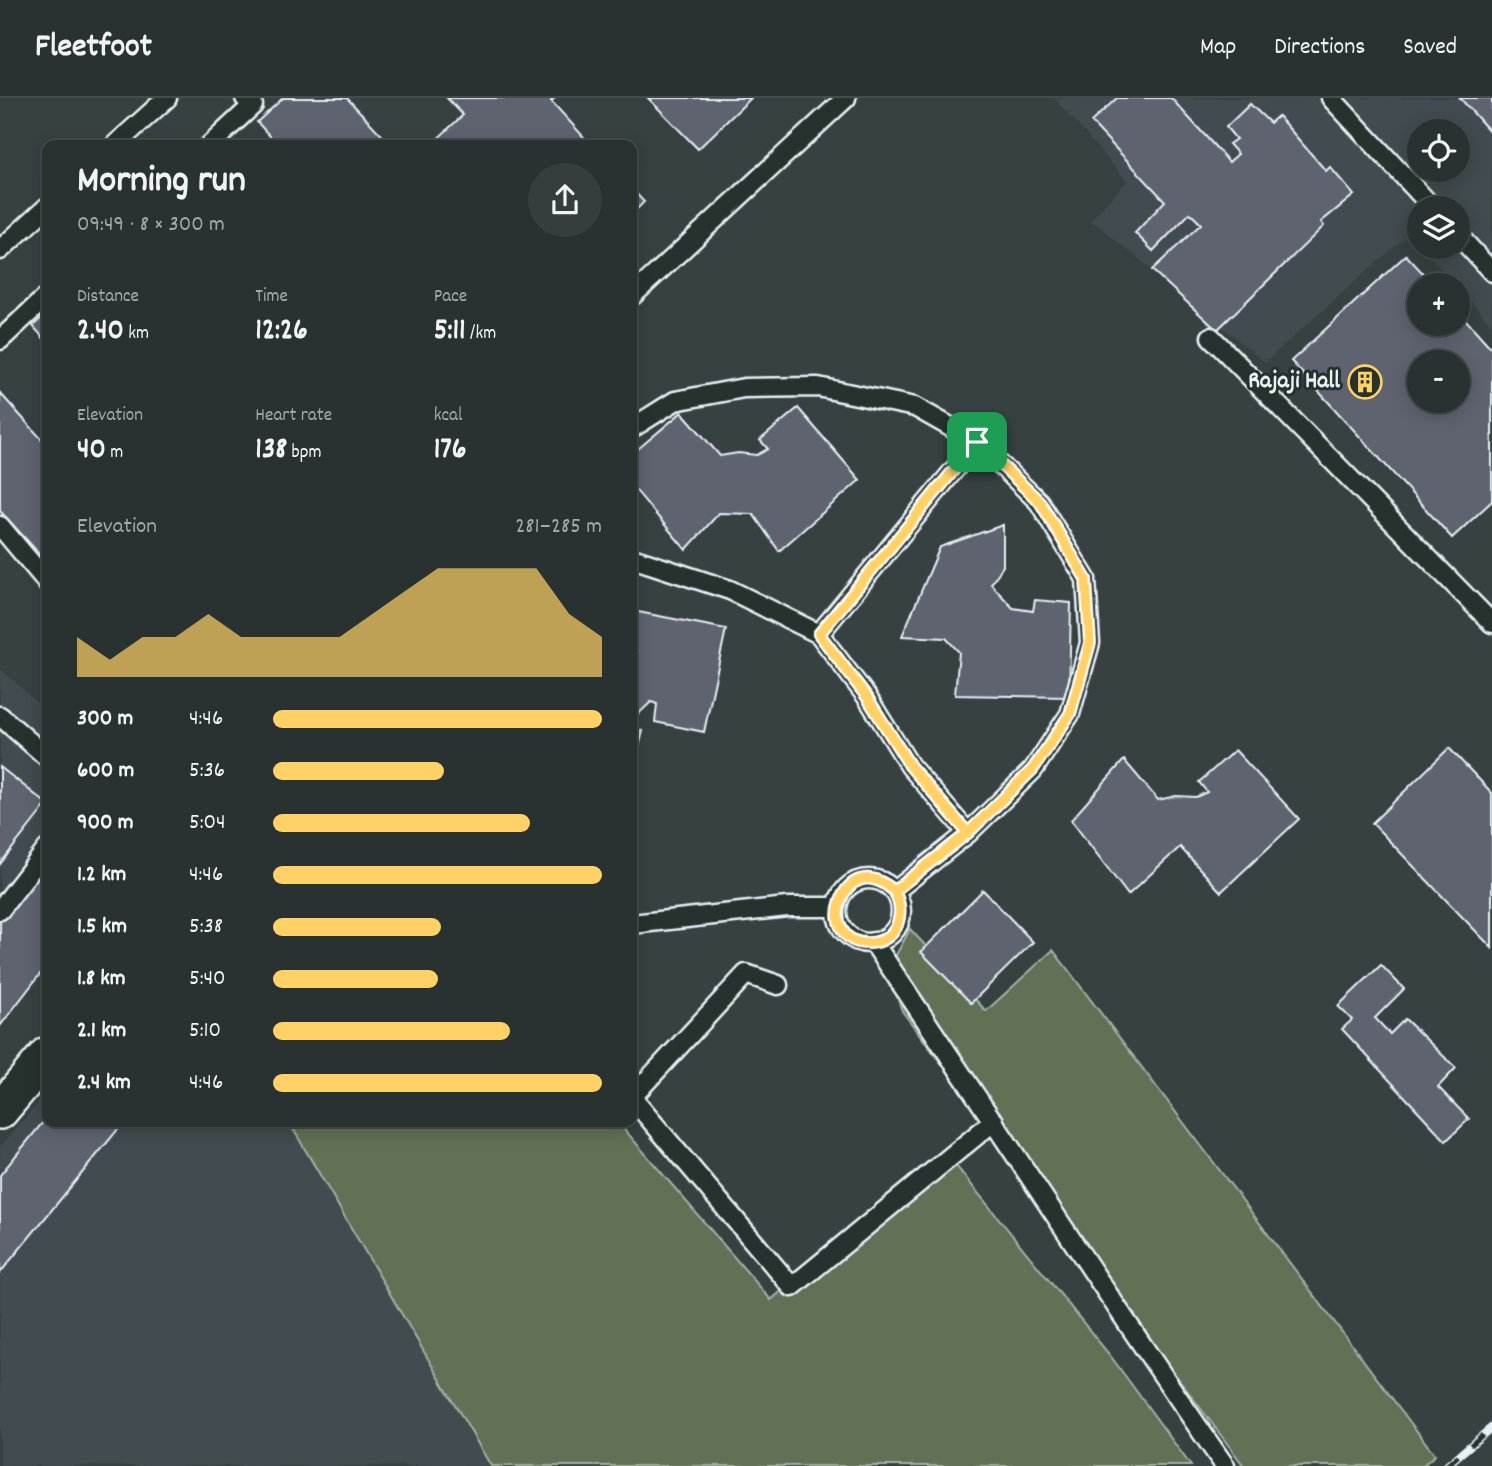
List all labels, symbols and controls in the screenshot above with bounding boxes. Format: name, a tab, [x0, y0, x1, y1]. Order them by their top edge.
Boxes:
text: Fleetfoot	[35, 25, 152, 72]
text: Map	[1200, 31, 1236, 65]
text: Directions	[1274, 31, 1365, 65]
text: Saved	[1403, 31, 1457, 65]
map controls	[1407, 119, 1470, 413]
button: locate	[1407, 119, 1470, 182]
text: Morning run	[77, 155, 246, 210]
button: share	[528, 163, 602, 237]
button: layers	[1407, 196, 1470, 259]
text: 09:49 · 8 × 300 m	[77, 209, 225, 242]
button: +	[1407, 273, 1470, 336]
text: Distance	[77, 284, 139, 311]
text: Time	[255, 284, 288, 311]
text: Pace	[434, 284, 467, 311]
text: 2.40	[77, 311, 124, 354]
text: 12:26	[255, 311, 308, 354]
text: 5:11	[434, 311, 466, 354]
text: km	[124, 321, 149, 348]
text: /km	[466, 321, 496, 348]
button: −	[1407, 350, 1470, 413]
building icon: Rajaji Hall	[1346, 363, 1384, 401]
place label: Rajaji Hall	[1248, 365, 1340, 399]
text: Elevation	[77, 403, 143, 430]
text: Heart rate	[255, 403, 332, 430]
text: kcal	[434, 403, 463, 430]
pin	[947, 412, 1007, 472]
icon: arrive	[958, 423, 996, 461]
text: 40	[77, 430, 106, 473]
text: 138	[255, 430, 287, 473]
text: 176	[434, 430, 466, 473]
text: m	[106, 440, 123, 467]
text: bpm	[287, 440, 322, 467]
text: Elevation	[77, 511, 157, 544]
text: 281–285 m	[515, 511, 602, 544]
text: 300 m	[77, 703, 133, 736]
text: 4:46	[189, 703, 223, 736]
text: 600 m	[77, 755, 134, 788]
text: 5:36	[189, 755, 225, 788]
text: 900 m	[77, 807, 134, 840]
text: 5:04	[189, 807, 226, 840]
text: 1.2 km	[77, 859, 126, 892]
text: 4:46	[189, 859, 223, 892]
text: 1.5 km	[77, 911, 127, 944]
text: 5:38	[189, 911, 223, 944]
text: 1.8 km	[77, 963, 126, 996]
text: 5:40	[189, 963, 226, 996]
text: 2.1 km	[77, 1015, 126, 1048]
text: 5:10	[189, 1015, 221, 1048]
text: 2.4 km	[77, 1067, 131, 1100]
text: 4:46	[189, 1067, 223, 1100]

